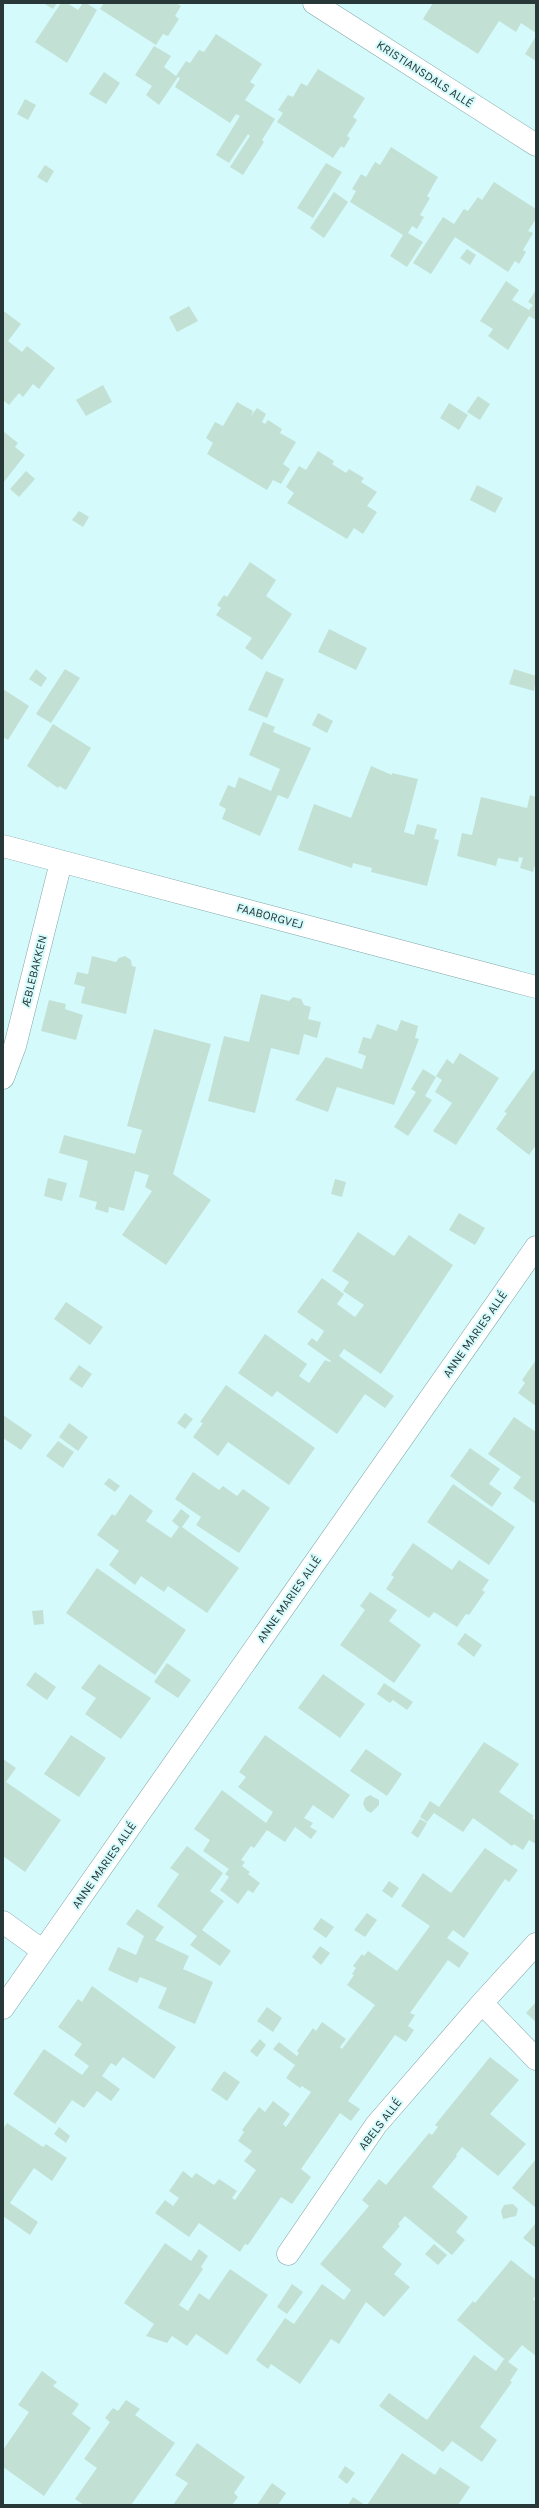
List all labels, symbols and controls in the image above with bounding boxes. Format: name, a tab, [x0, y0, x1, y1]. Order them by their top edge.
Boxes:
street label: KRISTIANSDALS ALLÉ	[374, 37, 476, 110]
street label: FAABORGVEJ	[235, 900, 305, 932]
street label: ÆBLEBAKKEN	[18, 934, 50, 1008]
street label: ANNE MARIES ALLÉ	[439, 1287, 510, 1380]
street label: ANNE MARIES ALLÉ	[253, 1552, 324, 1645]
street label: ANNE MARIES ALLÉ	[68, 1818, 139, 1911]
street label: ABELS ALLÉ	[355, 2095, 405, 2153]

